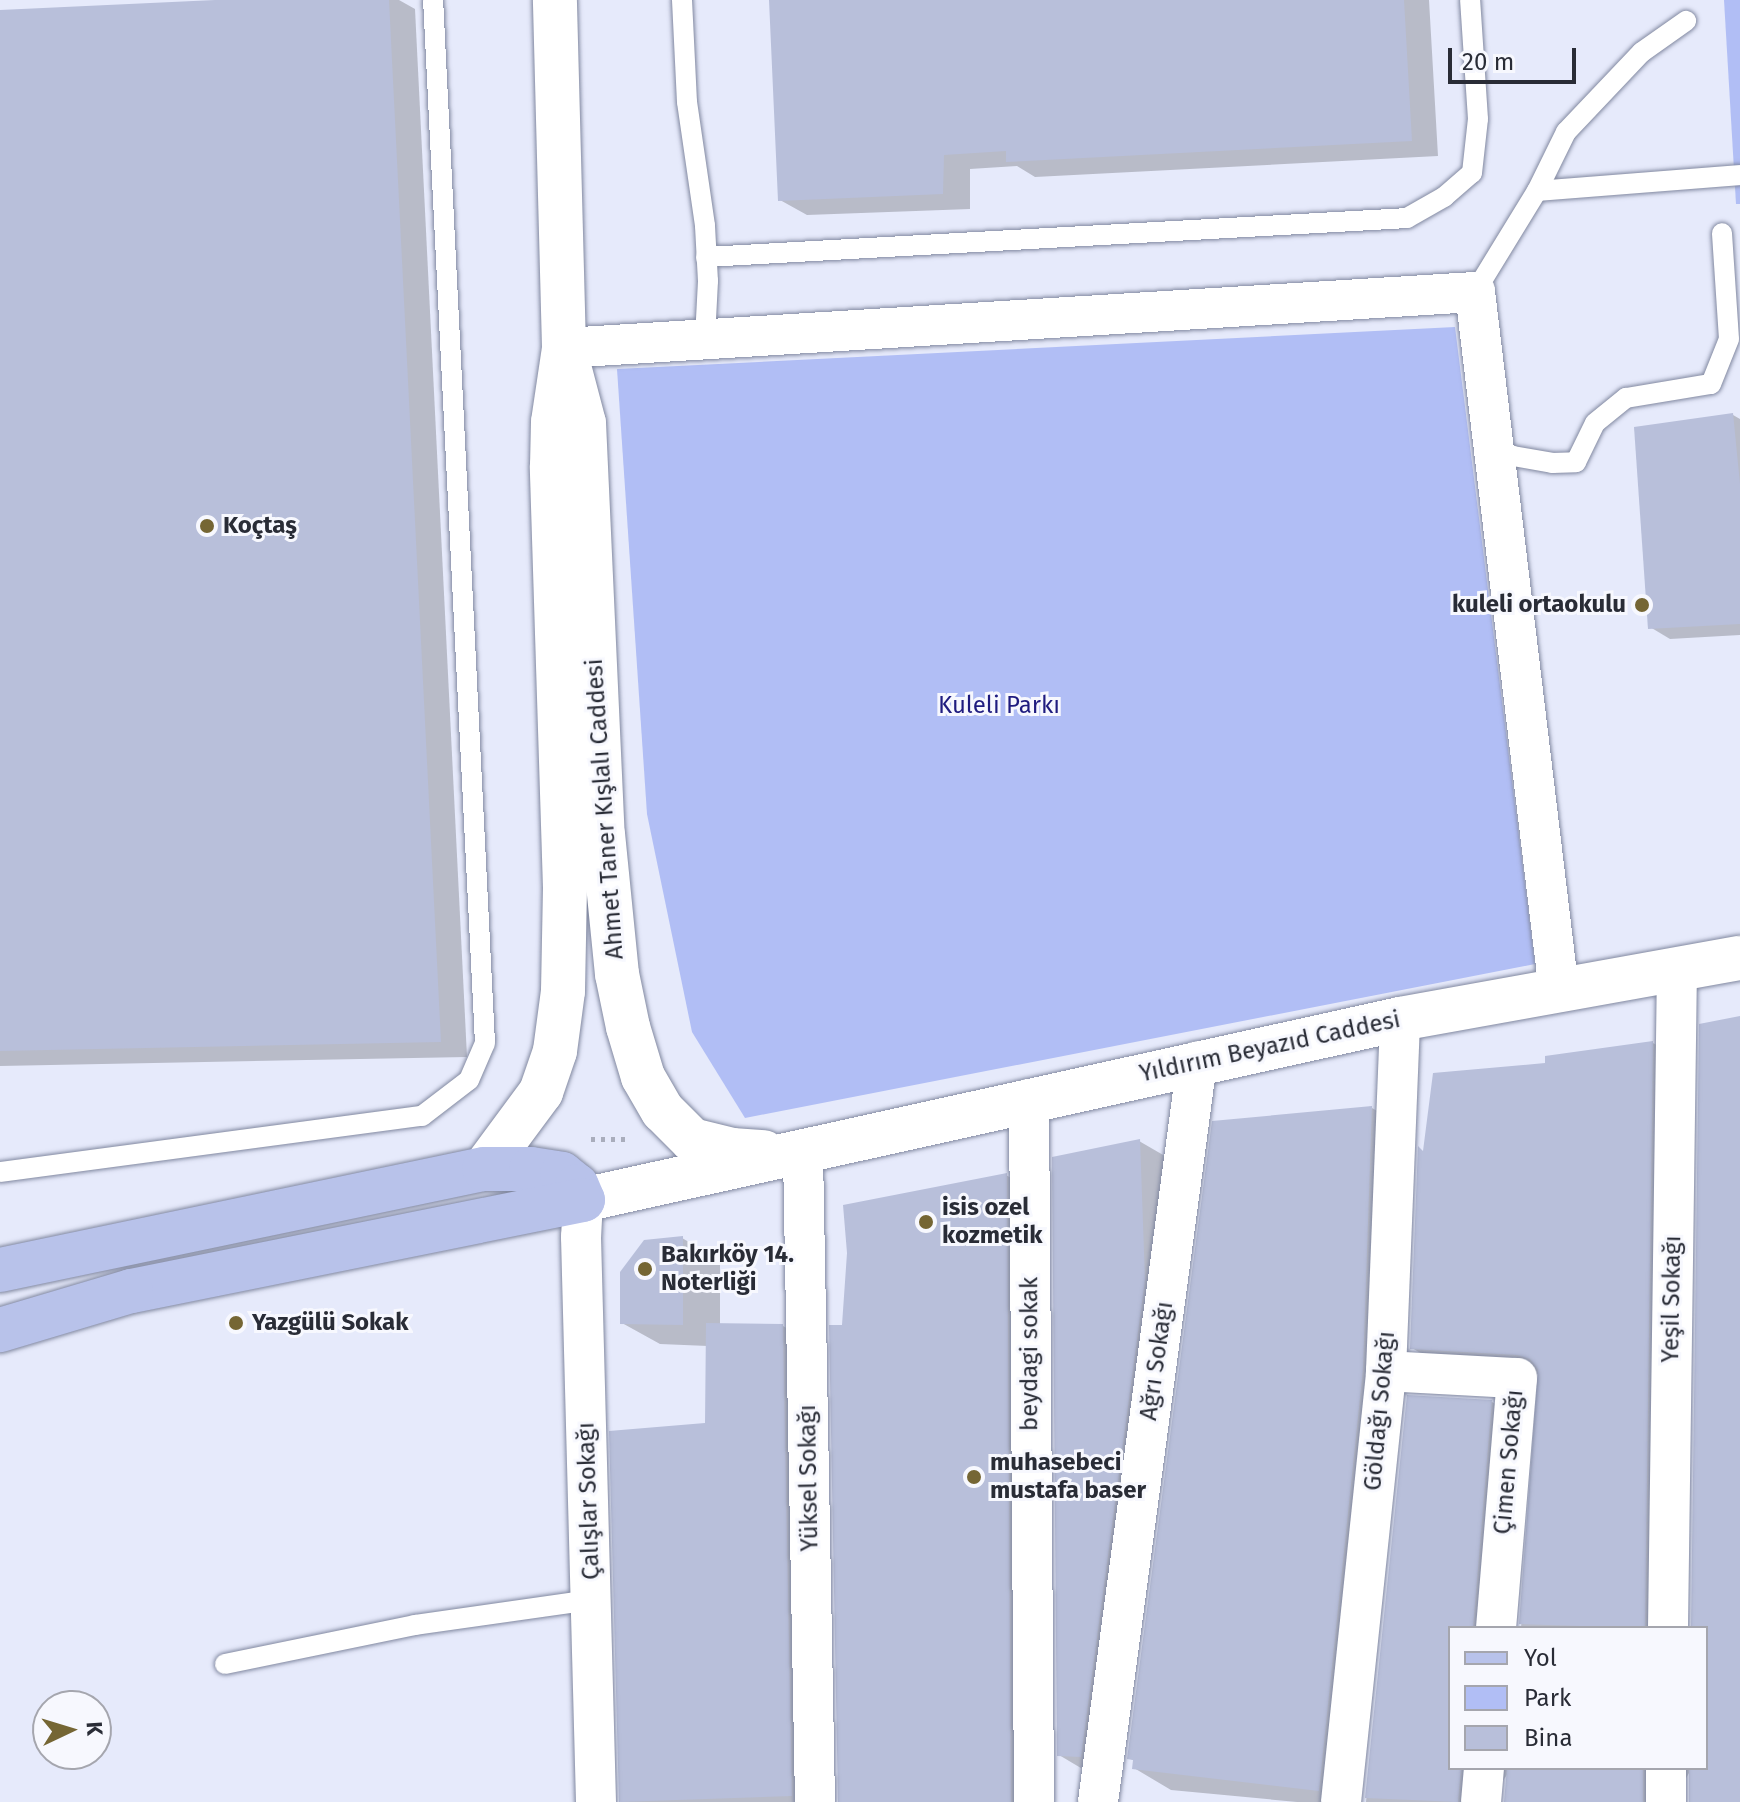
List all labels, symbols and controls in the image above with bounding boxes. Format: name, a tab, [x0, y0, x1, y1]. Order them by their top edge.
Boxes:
scale bar	[1452, 32, 1580, 82]
text: 20 m	[1462, 48, 1514, 76]
place label: Koçtaş	[223, 512, 297, 540]
marker: Koçtaş	[198, 517, 216, 535]
place label: kuleli ortaokulu	[1452, 591, 1626, 619]
marker: kuleli ortaokulu	[1633, 596, 1651, 614]
street label: Ahmet Taner Kışlalı Caddesi	[580, 658, 630, 960]
park label: Kuleli Parkı	[938, 692, 1060, 720]
street label: Yıldırım Beyazıd Caddesi	[1137, 1005, 1403, 1089]
place label: isis ozel kozmetik	[942, 1194, 1043, 1250]
marker: isis ozel kozmetik	[917, 1213, 935, 1231]
street label: Yeşil Sokağı	[1656, 1235, 1688, 1363]
place label: Bakırköy 14. Noterliği	[661, 1241, 794, 1297]
marker: Bakırköy 14. Noterliği	[636, 1260, 654, 1278]
street label: beydagi sokak	[1016, 1277, 1044, 1431]
street label: Ağrı Sokağı	[1134, 1300, 1180, 1422]
place label: Yazgülü Sokak	[252, 1309, 408, 1337]
marker: Yazgülü Sokak	[227, 1314, 245, 1332]
street label: Göldağı Sokağı	[1359, 1330, 1401, 1492]
street label: Çimen Sokağı	[1488, 1388, 1530, 1536]
street label: Yüksel Sokağı	[793, 1404, 825, 1552]
street label: Çalışlar Sokağı	[572, 1422, 606, 1580]
place label: muhasebeci mustafa baser	[990, 1449, 1146, 1505]
marker: muhasebeci mustafa baser	[965, 1468, 983, 1486]
legend	[1448, 1626, 1708, 1770]
text: Yol	[1524, 1644, 1557, 1672]
text: Park	[1524, 1684, 1571, 1712]
north arrow	[32, 1690, 112, 1770]
text: K	[80, 1721, 108, 1736]
text: Bina	[1524, 1724, 1572, 1752]

